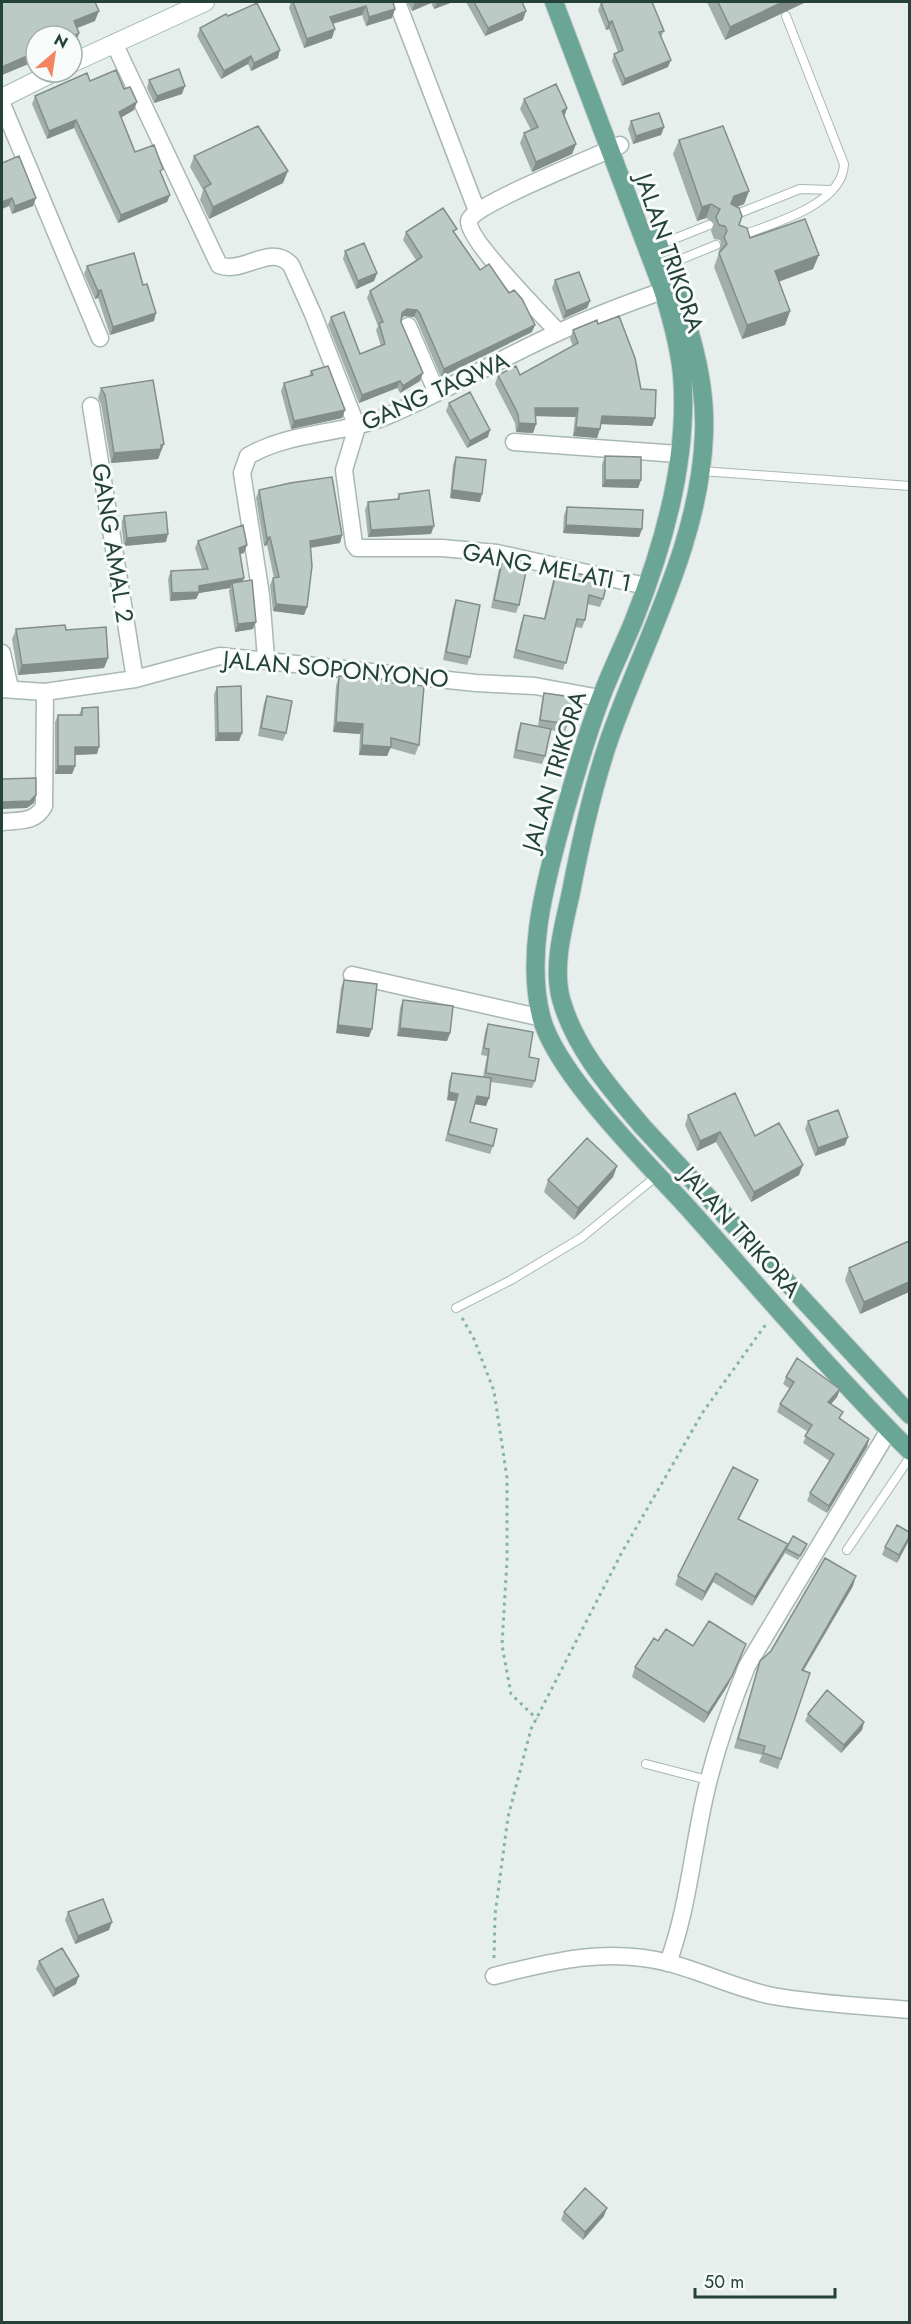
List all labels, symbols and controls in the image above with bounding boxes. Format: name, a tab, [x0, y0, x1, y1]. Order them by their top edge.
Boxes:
north arrow	[24, 24, 84, 84]
text: N	[50, 28, 72, 54]
street label: JALAN TRIKORA	[625, 166, 714, 337]
street label: GANG TAQWA	[356, 343, 515, 439]
street label: GANG AMAL 2	[83, 461, 143, 625]
street label: GANG MELATI 1	[459, 533, 635, 601]
street label: JALAN SOPONYONO	[219, 641, 450, 696]
street label: JALAN TRIKORA	[512, 686, 595, 858]
street label: JALAN TRIKORA	[671, 1156, 810, 1305]
scale bar	[695, 2261, 834, 2299]
text: 50 m	[704, 2269, 744, 2295]

